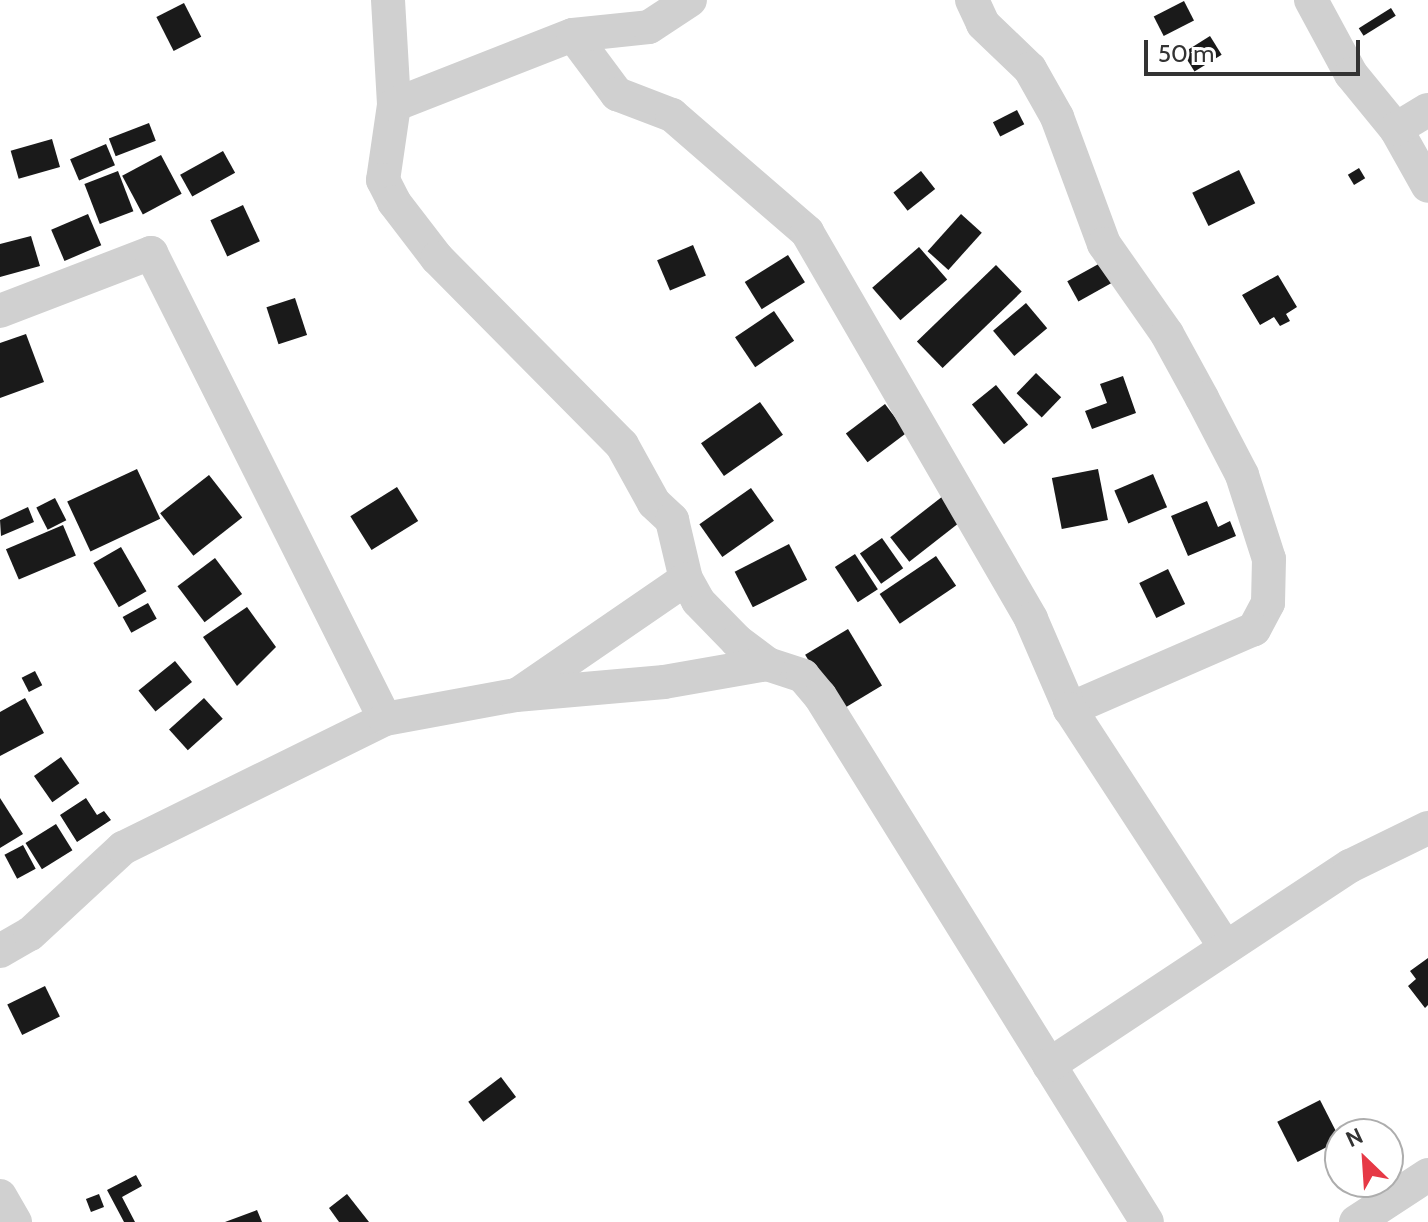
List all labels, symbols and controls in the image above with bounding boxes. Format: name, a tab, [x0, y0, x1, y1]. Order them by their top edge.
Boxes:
scale bar	[1148, 24, 1364, 74]
text: 50 m	[1158, 39, 1214, 68]
north arrow	[1324, 1118, 1404, 1198]
text: N	[1342, 1122, 1367, 1153]

